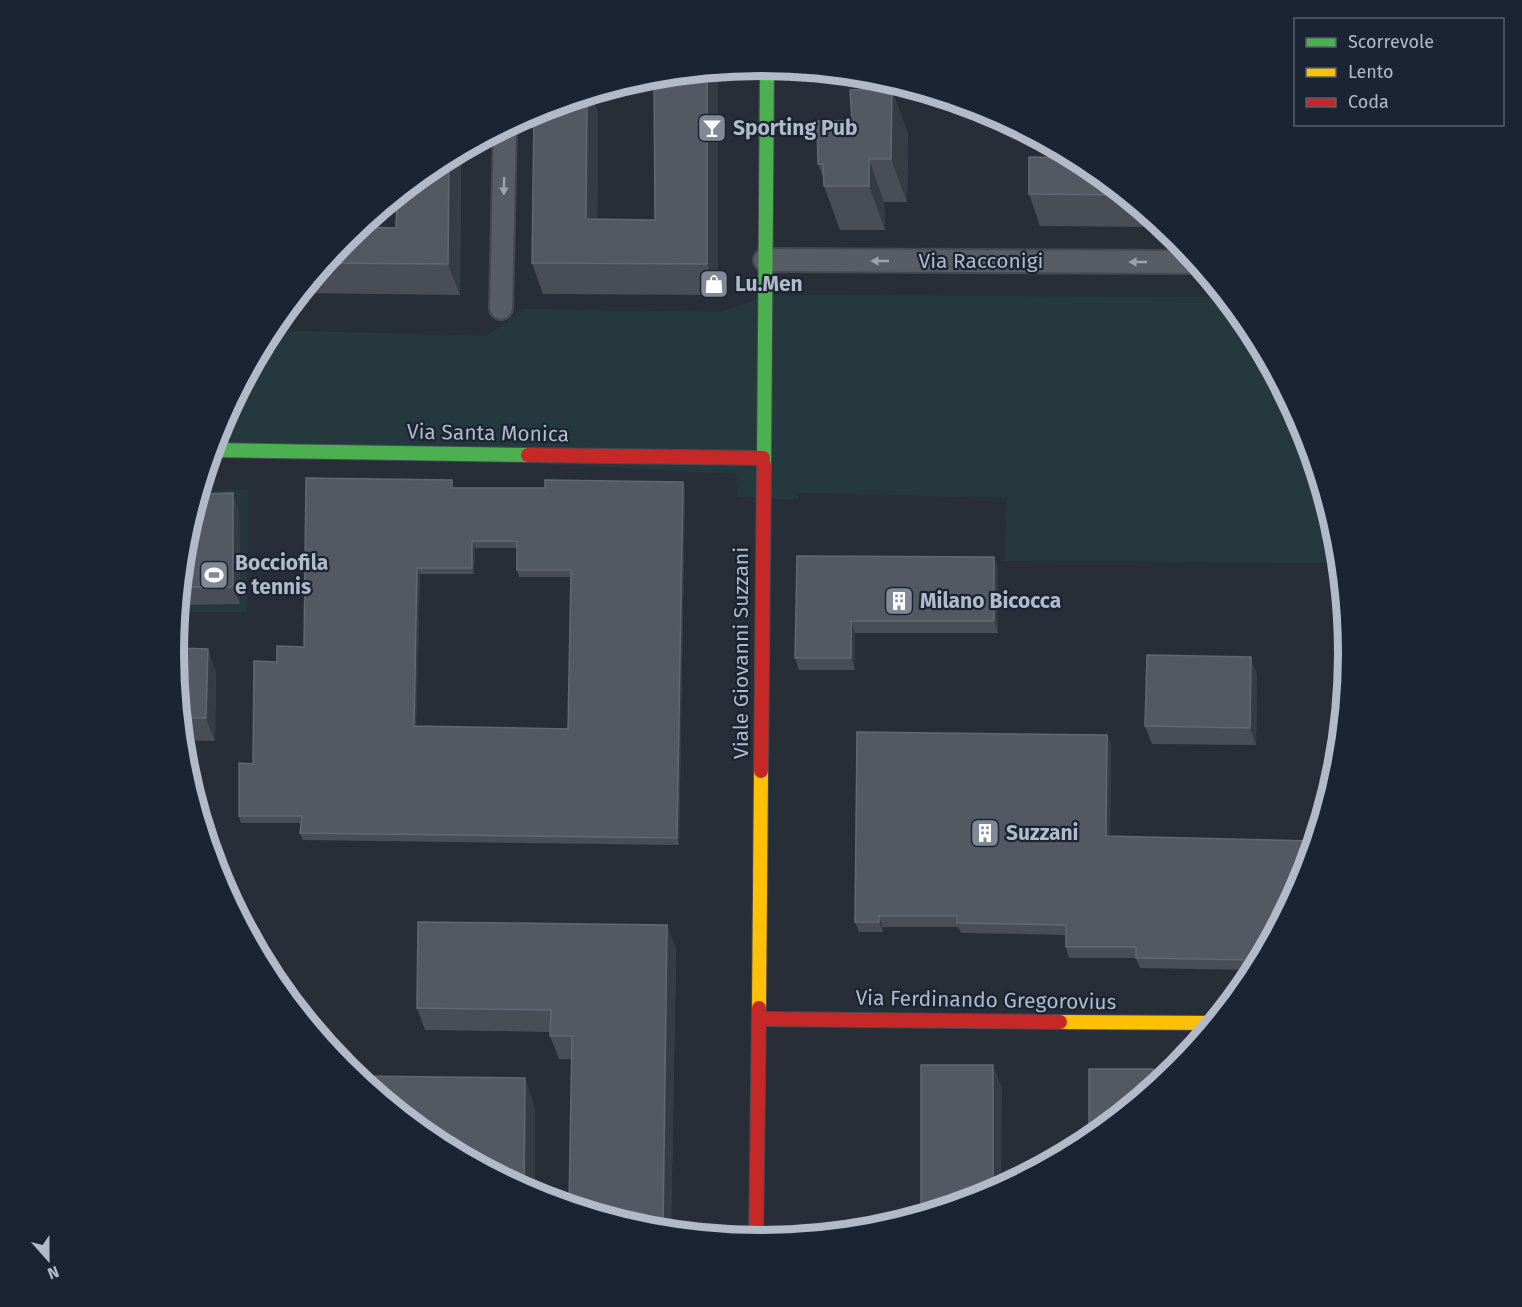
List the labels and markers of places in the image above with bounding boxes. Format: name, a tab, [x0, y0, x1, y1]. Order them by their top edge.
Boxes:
bar icon: Sporting Pub	[696, 112, 728, 144]
place label: Sporting Pub	[733, 115, 858, 141]
shop icon: Lu.Men	[698, 268, 730, 300]
place label: Lu.Men	[735, 271, 803, 297]
place label: Bocciofila e tennis	[235, 550, 328, 600]
sports icon: Bocciofila e tennis	[198, 559, 230, 591]
building icon: Milano Bicocca	[883, 585, 915, 617]
place label: Milano Bicocca	[920, 588, 1061, 614]
building icon: Suzzani	[969, 817, 1001, 849]
place label: Suzzani	[1006, 820, 1079, 846]

